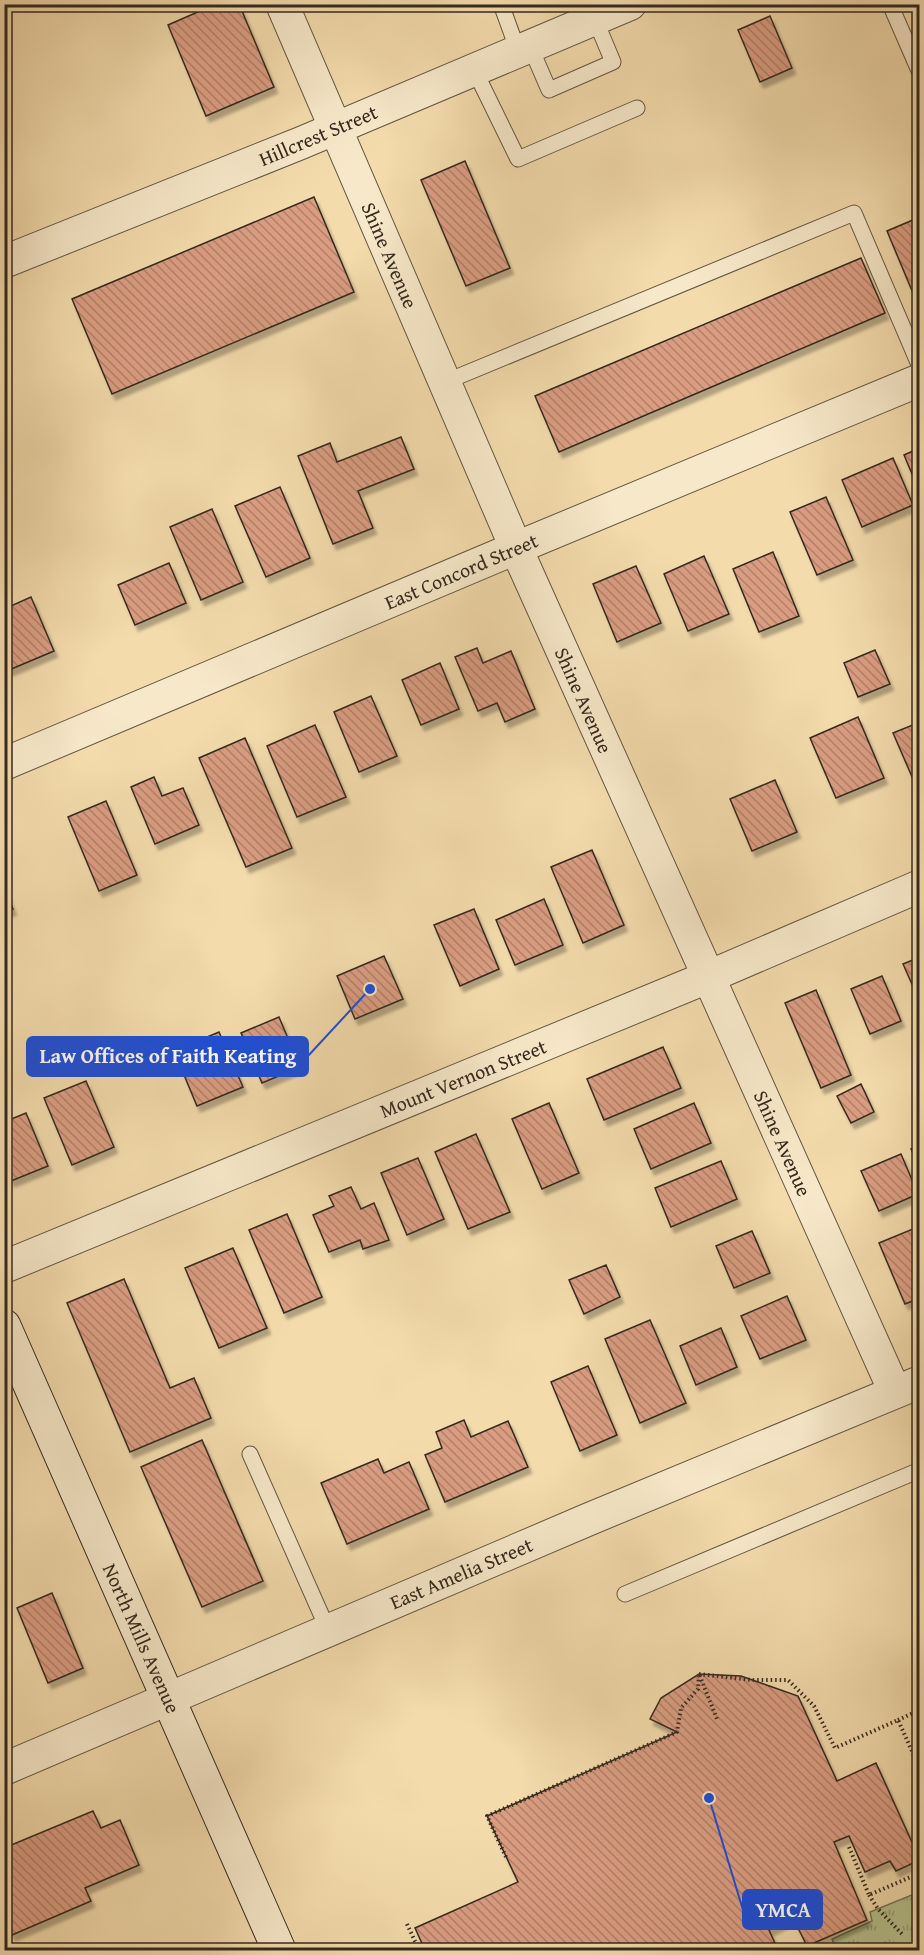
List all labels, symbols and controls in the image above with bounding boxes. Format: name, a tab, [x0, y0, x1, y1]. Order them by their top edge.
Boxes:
street label: Hillcrest Street	[254, 97, 382, 173]
street label: Shine Avenue	[355, 197, 425, 313]
street label: East Concord Street	[380, 526, 542, 616]
street label: Shine Avenue	[548, 642, 620, 758]
street label: Mount Vernon Street	[375, 1031, 551, 1125]
callout: Law Offices of Faith Keating	[27, 1037, 308, 1076]
text: Law Offices of Faith Keating	[40, 1040, 297, 1071]
street label: Shine Avenue	[747, 1085, 819, 1201]
street label: East Amelia Street	[385, 1530, 537, 1616]
street label: North Mills Avenue	[96, 1558, 188, 1718]
callout: YMCA	[743, 1890, 822, 1929]
text: YMCA	[755, 1894, 811, 1925]

